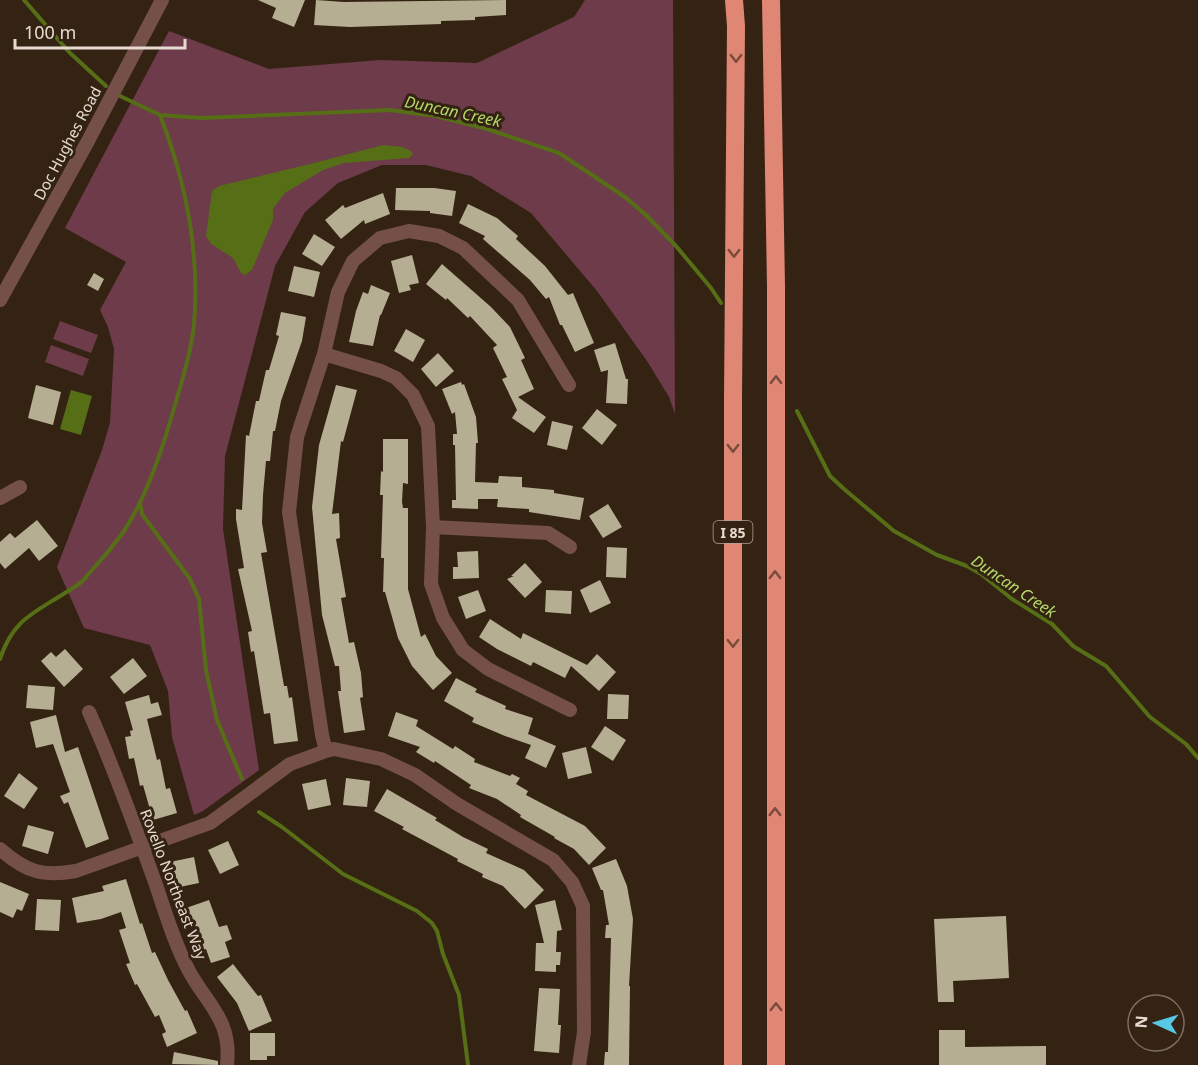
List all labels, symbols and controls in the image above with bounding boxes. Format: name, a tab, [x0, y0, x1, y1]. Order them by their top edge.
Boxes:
scale bar	[15, 12, 184, 50]
text: 100 m	[24, 20, 76, 44]
one-way arrow	[730, 54, 742, 63]
street label: Doc Hughes Road	[29, 83, 105, 203]
water label: Duncan Creek	[403, 90, 504, 132]
one-way arrow	[728, 249, 740, 258]
one-way arrow	[770, 375, 782, 384]
one-way arrow	[727, 444, 739, 453]
road number: I 85	[714, 521, 752, 543]
water label: Duncan Creek	[967, 549, 1062, 623]
one-way arrow	[769, 570, 781, 579]
one-way arrow	[727, 639, 739, 648]
street label: Rovello Northeast Way	[136, 806, 212, 962]
one-way arrow	[769, 807, 781, 816]
north arrow	[1126, 993, 1186, 1053]
one-way arrow	[770, 1002, 782, 1011]
text: N	[1130, 1015, 1152, 1029]

